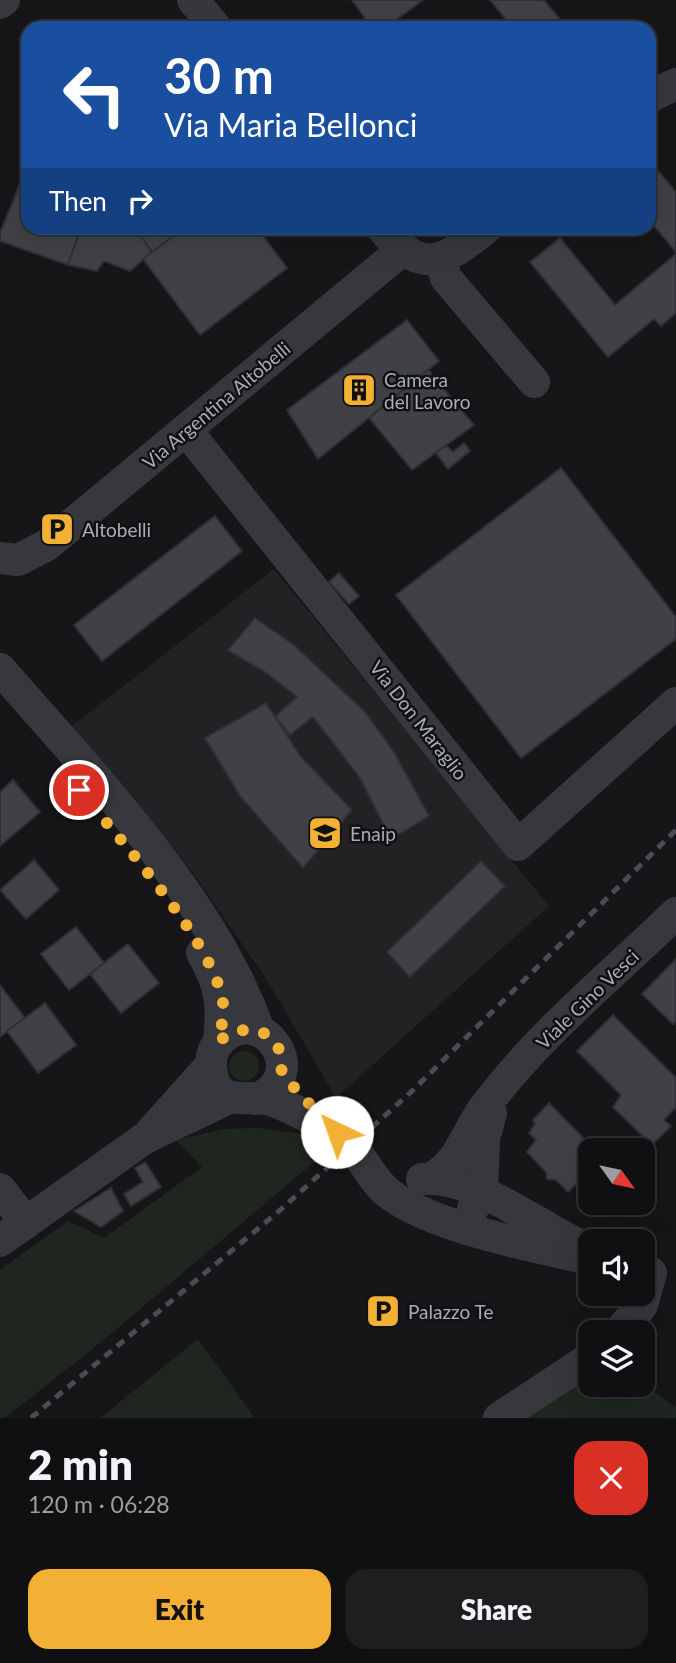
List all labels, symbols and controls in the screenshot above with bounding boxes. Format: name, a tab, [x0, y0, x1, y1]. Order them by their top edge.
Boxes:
text: 30 m	[164, 46, 274, 104]
icon: left	[49, 49, 140, 140]
text: Via Maria Bellonci	[164, 105, 417, 144]
icon: right	[121, 182, 159, 220]
text: Then	[49, 185, 107, 217]
street label: Via Argentina Altobelli	[137, 336, 295, 474]
place label: Camera del Lavoro	[384, 368, 471, 413]
building icon: Camera del Lavoro	[340, 371, 378, 409]
parking icon: Altobelli	[38, 510, 76, 548]
place label: Altobelli	[82, 518, 151, 541]
street label: Via Don Maraglio	[365, 656, 473, 784]
pin	[49, 760, 109, 820]
icon: arrive	[60, 771, 98, 809]
school or university icon: Enaip	[306, 814, 344, 852]
place label: Enaip	[350, 822, 396, 845]
street label: Viale Gino Vesci	[531, 944, 643, 1054]
position arrow	[300, 1095, 374, 1169]
north arrow	[578, 1138, 654, 1214]
map controls	[578, 1138, 655, 1397]
button: sound	[578, 1229, 655, 1306]
parking icon: Palazzo Te	[364, 1292, 402, 1330]
place label: Palazzo Te	[408, 1300, 493, 1323]
button: layers	[578, 1320, 655, 1397]
text: 2 min	[28, 1439, 133, 1489]
button: close	[574, 1441, 648, 1515]
text: 120 m · 06:28	[28, 1490, 170, 1518]
button: Exit	[28, 1569, 331, 1649]
button: Share	[345, 1569, 648, 1649]

